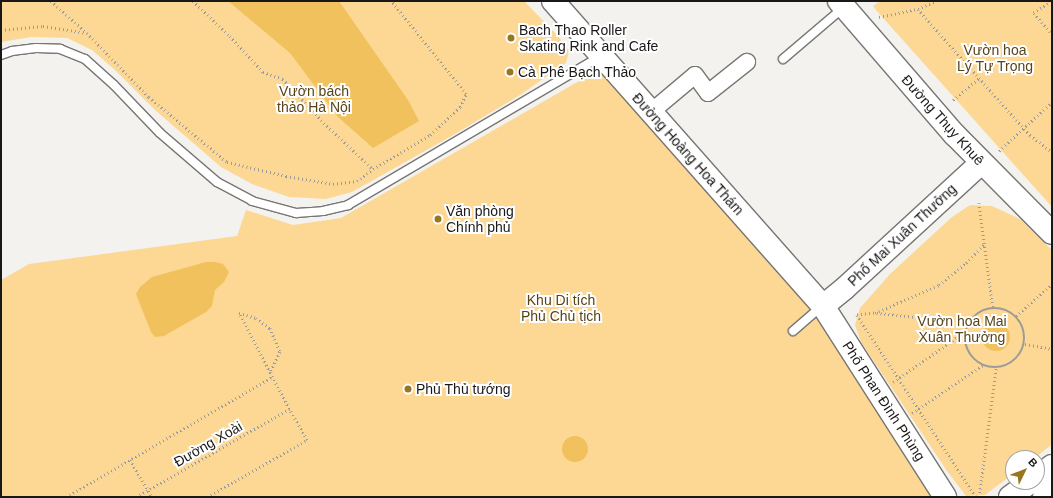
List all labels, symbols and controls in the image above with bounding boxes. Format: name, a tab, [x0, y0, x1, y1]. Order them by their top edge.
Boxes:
place label: Bach Thao Roller Skating Rink and Cafe	[519, 22, 658, 54]
marker: Bach Thao Roller Skating Rink and Cafe	[506, 33, 516, 43]
park label: Vườn hoa Lý Tự Trọng	[957, 42, 1033, 74]
place label: Cà Phê Bạch Thảo	[518, 64, 636, 80]
marker: Cà Phê Bạch Thảo	[505, 67, 515, 77]
street label: Đường Thụy Khuê	[898, 71, 988, 169]
park label: Vườn bách thảo Hà Nội	[277, 83, 351, 116]
street label: Đường Hoàng Hoa Thám	[629, 89, 747, 219]
street label: Phố Mai Xuân Thưởng	[844, 180, 960, 290]
place label: Văn phòng Chính phủ	[446, 203, 514, 236]
marker: Văn phòng Chính phủ	[433, 214, 443, 224]
park label: Khu Di tích Phủ Chủ tịch	[521, 292, 601, 324]
park label: Vườn hoa Mai Xuân Thưởng	[917, 313, 1007, 346]
street label: Phố Phan Đình Phùng	[839, 338, 929, 464]
place label: Phủ Thủ tướng	[416, 381, 511, 397]
marker: Phủ Thủ tướng	[403, 384, 413, 394]
street label: Đường Xoài	[171, 418, 245, 470]
north arrow	[1005, 450, 1045, 490]
text: B	[1026, 455, 1040, 469]

